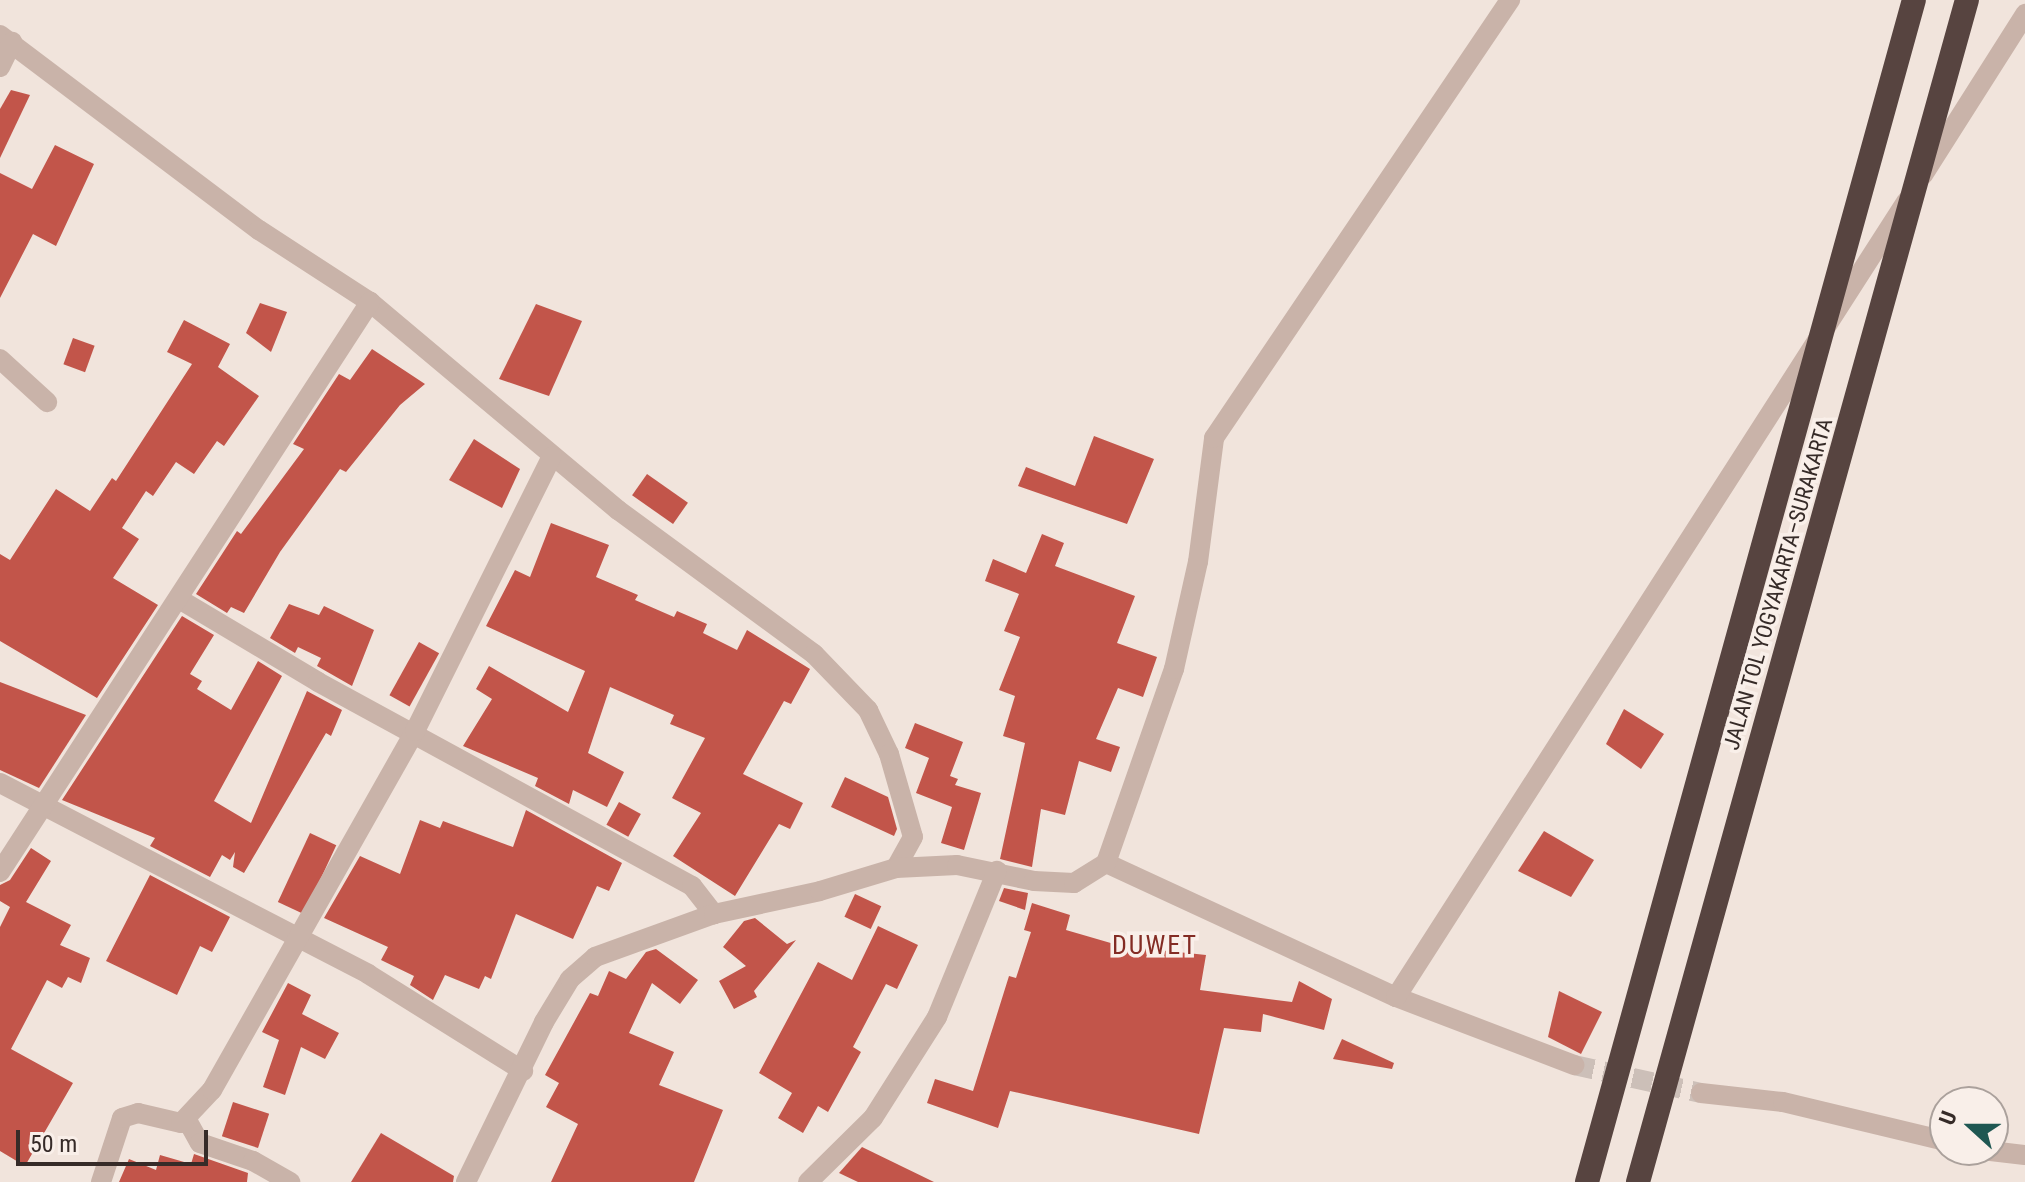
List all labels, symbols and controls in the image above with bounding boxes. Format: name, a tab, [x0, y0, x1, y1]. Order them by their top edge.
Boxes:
street label: JALAN TOL YOGYAKARTA–SURAKARTA	[1718, 415, 1838, 753]
district label: DUWET	[1112, 930, 1198, 962]
north arrow	[1929, 1086, 2009, 1166]
text: U	[1934, 1108, 1962, 1128]
scale bar	[20, 1114, 212, 1164]
text: 50 m	[30, 1130, 77, 1158]

